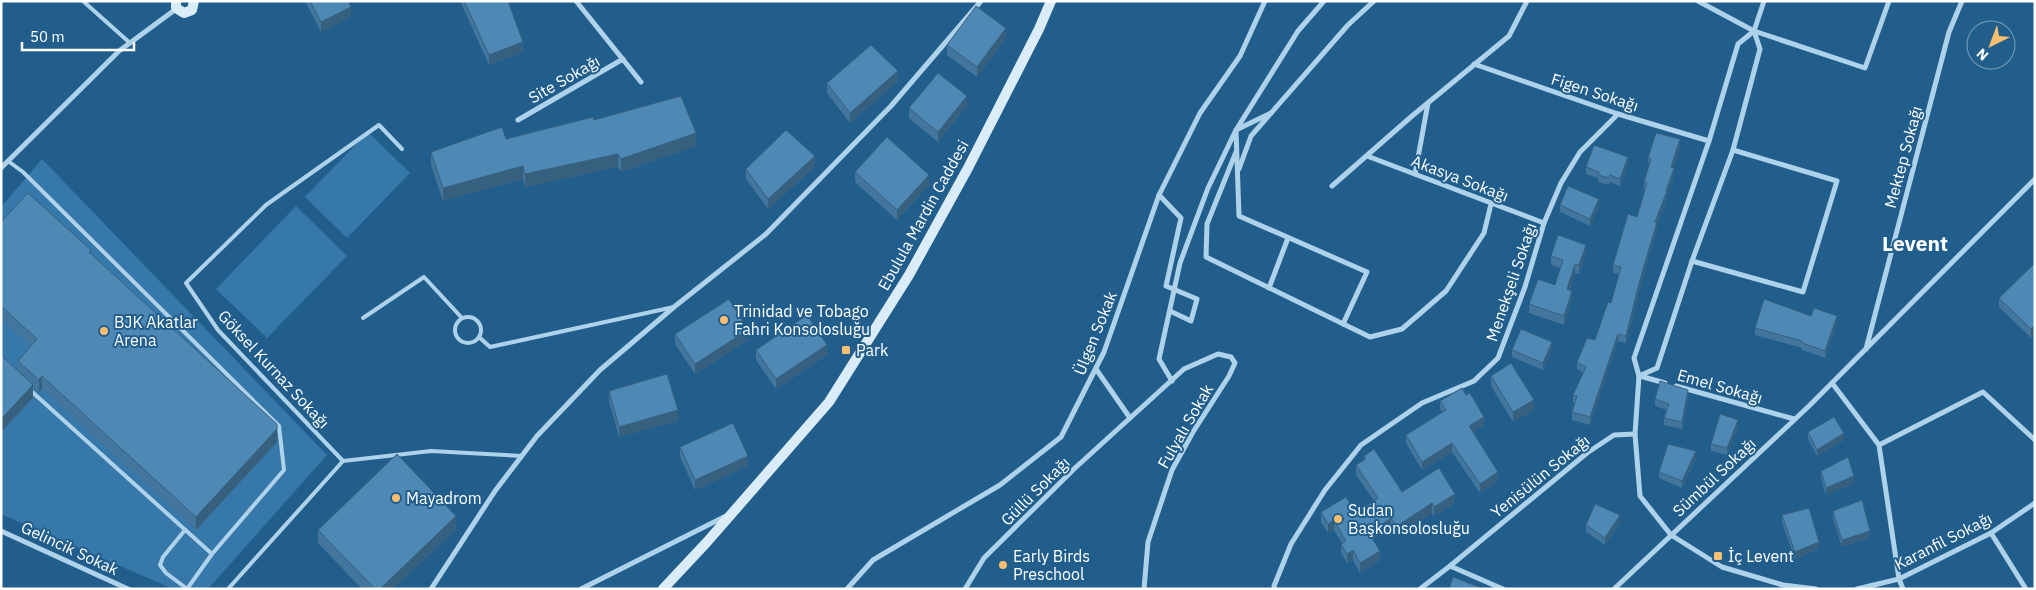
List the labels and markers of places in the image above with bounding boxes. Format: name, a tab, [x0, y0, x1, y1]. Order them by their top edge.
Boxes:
place label: Trinidad ve Tobago Fahri Konsolosluğu	[734, 301, 870, 339]
place label: BJK Akatlar Arena	[114, 312, 198, 350]
marker: Trinidad ve Tobago Fahri Konsolosluğu	[718, 314, 730, 326]
marker: BJK Akatlar Arena	[98, 325, 110, 337]
place label: Park	[856, 340, 889, 360]
marker: Park	[840, 344, 852, 356]
place label: Mayadrom	[406, 488, 482, 508]
marker: Mayadrom	[390, 492, 402, 504]
place label: Sudan Başkonsolosluğu	[1348, 500, 1470, 538]
marker: Sudan Başkonsolosluğu	[1332, 513, 1344, 525]
place label: Early Birds Preschool	[1013, 546, 1090, 584]
place label: İç Levent	[1728, 546, 1794, 566]
marker: İç Levent	[1712, 550, 1724, 562]
marker: Early Birds Preschool	[997, 559, 1009, 571]

